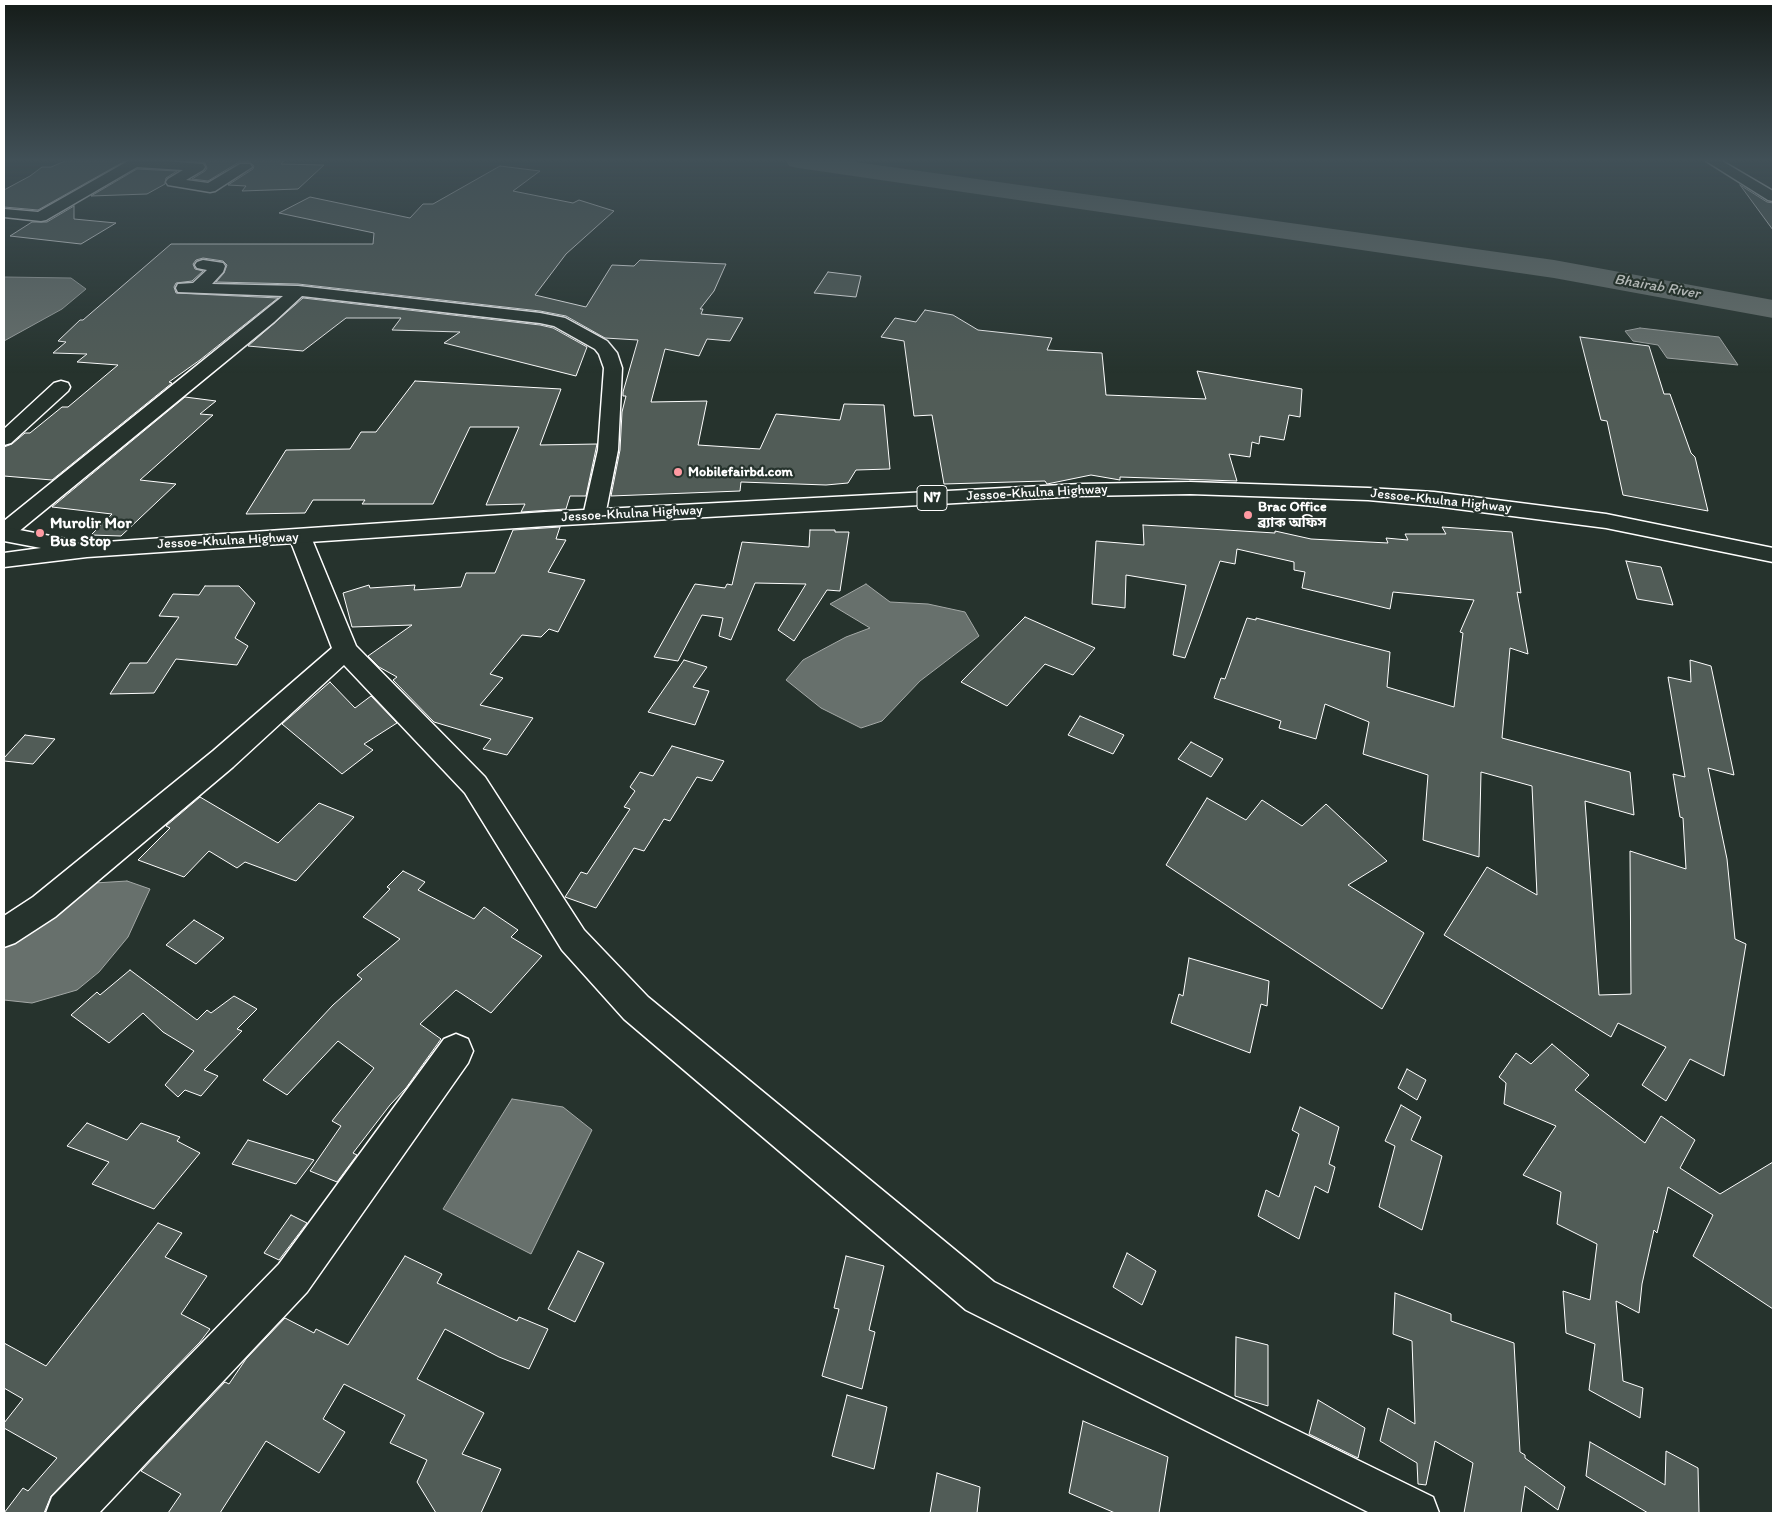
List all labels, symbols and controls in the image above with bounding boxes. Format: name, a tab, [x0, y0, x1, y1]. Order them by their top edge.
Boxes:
water label: Bhairab River	[1613, 271, 1701, 303]
place label: Mobilefairbd.com	[688, 464, 793, 480]
marker: Mobilefairbd.com	[672, 466, 684, 478]
street label: Jessoe-Khulna Highway	[966, 481, 1108, 505]
street label: Jessoe-Khulna Highway	[1370, 485, 1512, 517]
road number: N7	[917, 486, 947, 510]
place label: Brac Office ব্র্যাক অফিস	[1258, 499, 1327, 532]
street label: Jessoe-Khulna Highway	[561, 502, 703, 526]
marker: Brac Office ব্র্যাক অফিস	[1242, 509, 1254, 521]
place label: Murolir Mor Bus Stop	[50, 514, 132, 552]
marker: Murolir Mor Bus Stop	[34, 527, 46, 539]
street label: Jessoe-Khulna Highway	[157, 529, 299, 553]

